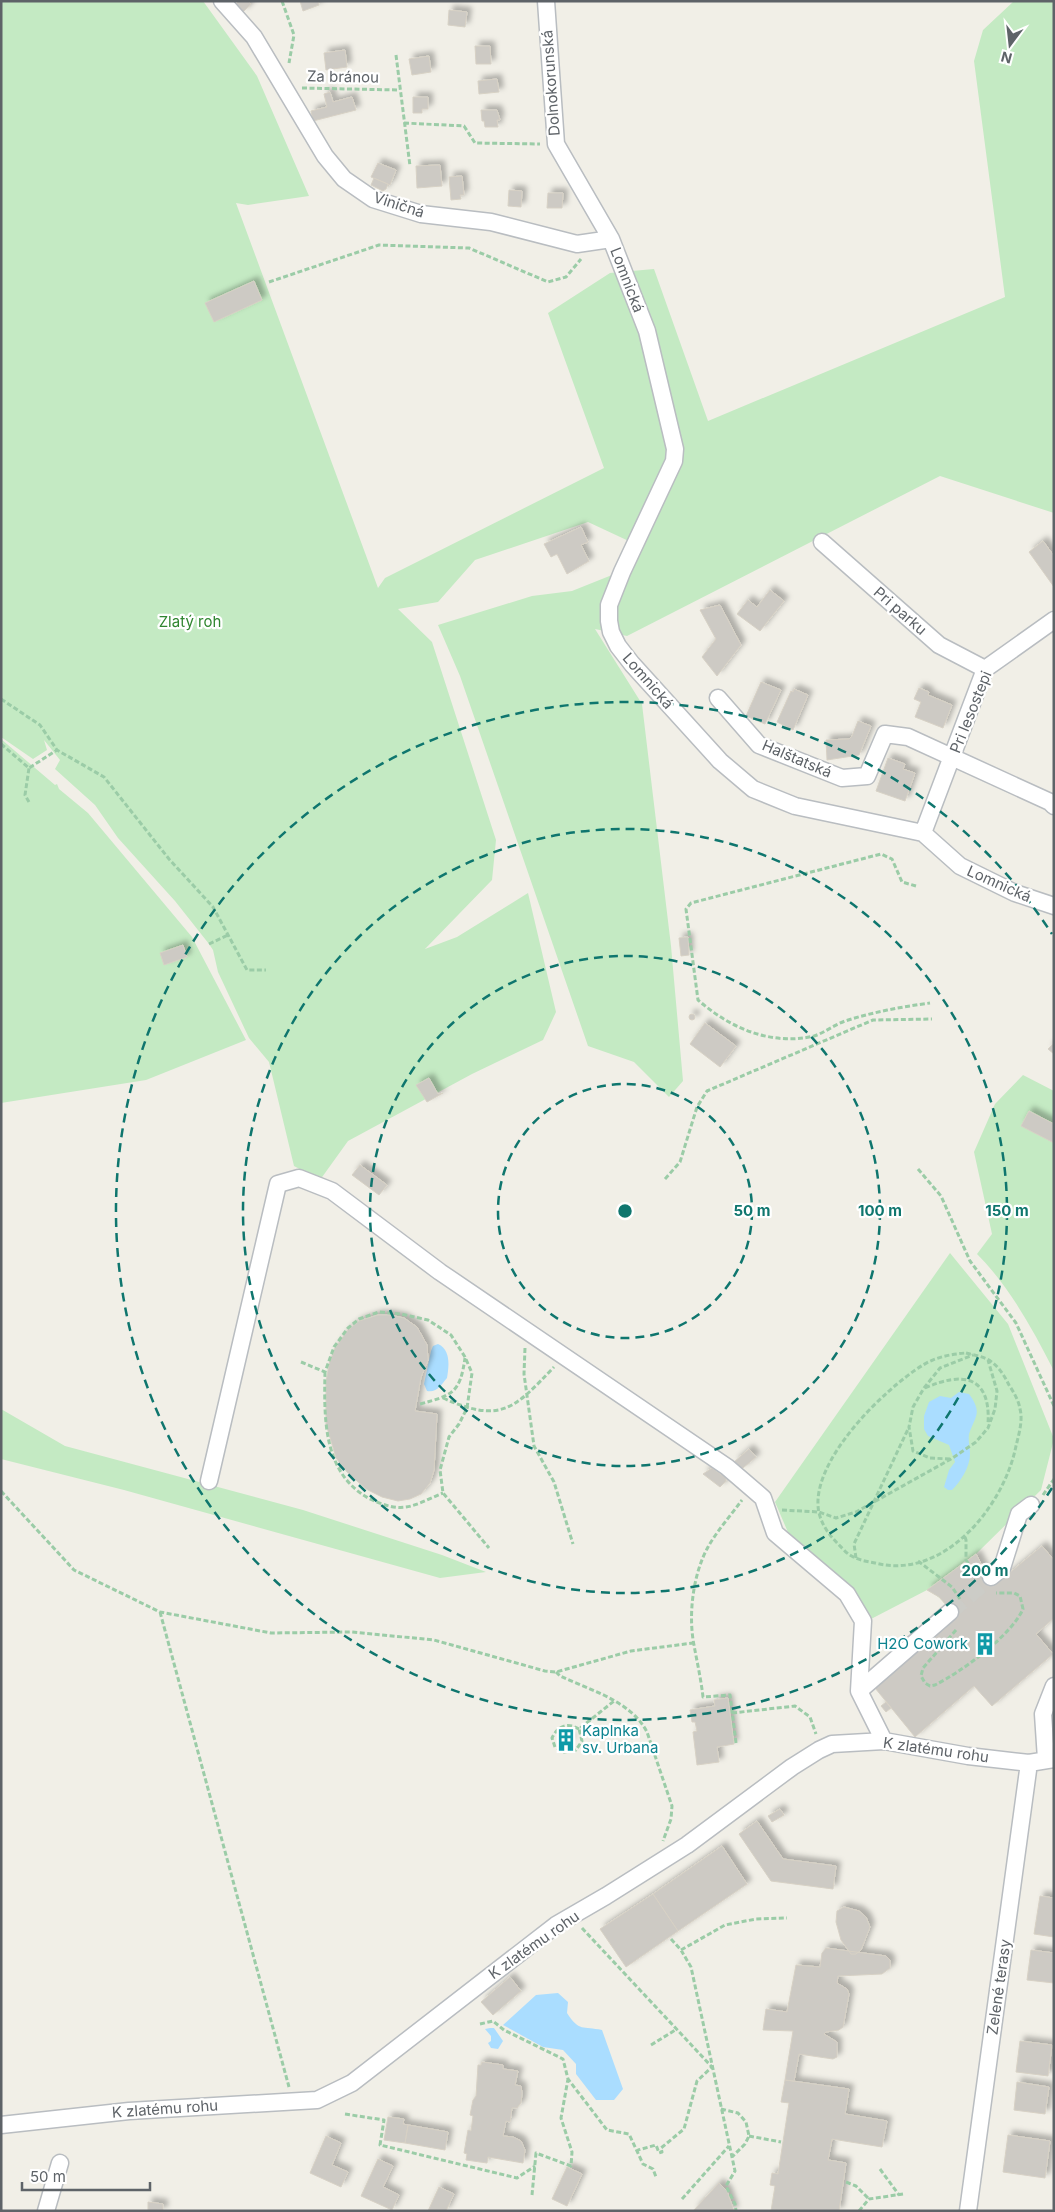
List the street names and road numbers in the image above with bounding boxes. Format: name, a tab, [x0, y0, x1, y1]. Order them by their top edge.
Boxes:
street label: Dolnokorunská	[537, 29, 564, 137]
street label: Za bránou	[307, 66, 379, 87]
street label: Viničná	[371, 187, 427, 222]
street label: Lomnická	[606, 245, 649, 315]
street label: Pri parku	[870, 582, 931, 639]
street label: Lomnická	[619, 649, 678, 713]
street label: Pri lesostepi	[945, 668, 996, 756]
street label: Halštatská	[759, 735, 835, 782]
street label: Lomnická	[964, 861, 1034, 906]
street label: K zlatému rohu	[882, 1733, 990, 1766]
street label: K zlatému rohu	[485, 1906, 583, 1983]
street label: Zelené terasy	[982, 1937, 1015, 2036]
street label: K zlatému rohu	[111, 2095, 219, 2122]

